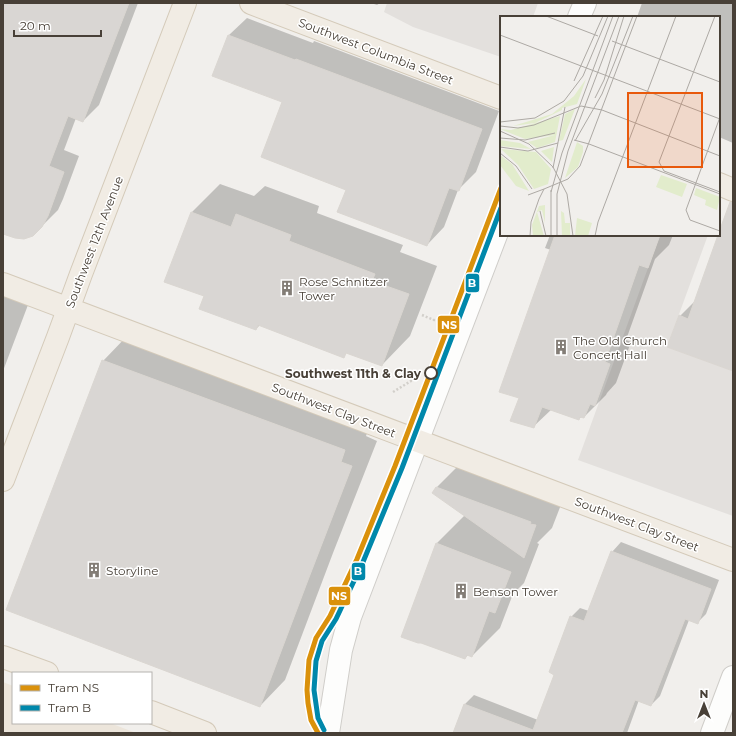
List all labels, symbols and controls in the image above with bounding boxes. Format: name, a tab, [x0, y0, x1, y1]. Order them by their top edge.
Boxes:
scale bar	[14, 12, 101, 38]
street label: Southwest Columbia Street	[296, 14, 456, 88]
inset map	[500, 16, 720, 236]
text: 20 m	[20, 18, 51, 33]
street label: Southwest 12th Avenue	[62, 174, 126, 310]
line badge: B	[465, 273, 480, 293]
place label: Rose Schnitzer Tower	[299, 274, 388, 303]
text: B	[468, 276, 476, 290]
building icon: Rose Schnitzer Tower	[278, 279, 296, 297]
line badge: NS	[437, 315, 460, 334]
text: NS	[441, 318, 457, 332]
place label: The Old Church Concert Hall	[573, 333, 667, 362]
building icon: The Old Church Concert Hall	[552, 338, 570, 356]
place label: Southwest 11th & Clay	[285, 366, 422, 381]
marker: Southwest 11th & Clay	[424, 366, 438, 380]
street label: Southwest Clay Street	[270, 379, 398, 441]
street label: Southwest Clay Street	[573, 493, 701, 555]
building icon: Storyline	[85, 561, 103, 579]
line badge: B	[351, 562, 366, 581]
place label: Storyline	[106, 563, 159, 578]
text: B	[354, 564, 362, 578]
building icon: Benson Tower	[452, 582, 470, 600]
place label: Benson Tower	[473, 584, 558, 599]
line badge: NS	[328, 586, 351, 606]
text: NS	[331, 589, 347, 603]
legend	[12, 672, 152, 724]
text: Tram NS	[48, 680, 99, 695]
north arrow	[684, 684, 724, 724]
text: N	[700, 687, 708, 701]
text: Tram B	[48, 700, 91, 715]

